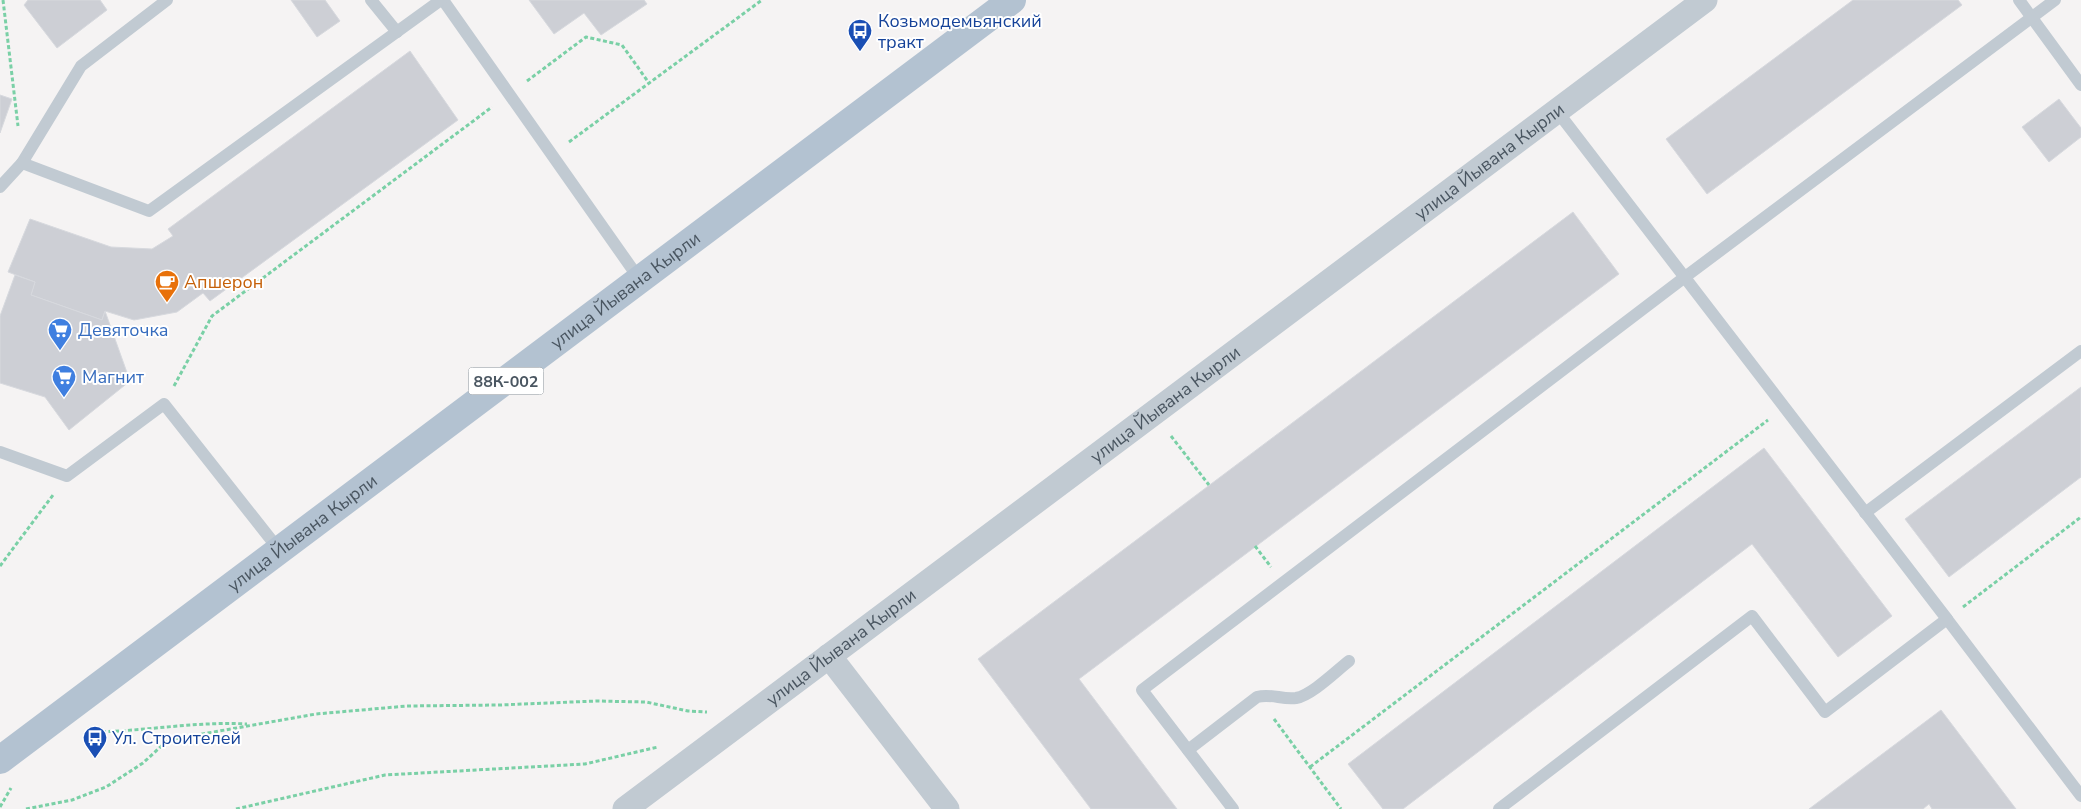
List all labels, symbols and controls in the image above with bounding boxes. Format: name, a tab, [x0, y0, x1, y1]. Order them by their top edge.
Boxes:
place label: Козьмодемьянский тракт	[878, 9, 1042, 54]
bus stop icon: Козьмодемьянский тракт	[847, 18, 873, 52]
street label: улица Йывана Кырли	[1409, 97, 1569, 226]
street label: улица Йывана Кырли	[545, 226, 705, 355]
cafe icon: Апшерон	[154, 269, 180, 303]
place label: Апшерон	[184, 270, 263, 294]
supermarket icon: Девяточка	[47, 317, 73, 351]
place label: Девяточка	[78, 318, 169, 342]
street label: улица Йывана Кырли	[1085, 340, 1245, 468]
supermarket icon: Магнит	[51, 364, 77, 398]
place label: Магнит	[82, 365, 144, 389]
road number: 88К-002	[468, 368, 544, 394]
street label: улица Йывана Кырли	[222, 469, 382, 597]
street label: улица Йывана Кырли	[761, 583, 921, 711]
bus stop icon: Ул. Строителей	[82, 725, 108, 759]
place label: Ул. Строителей	[111, 726, 241, 750]

